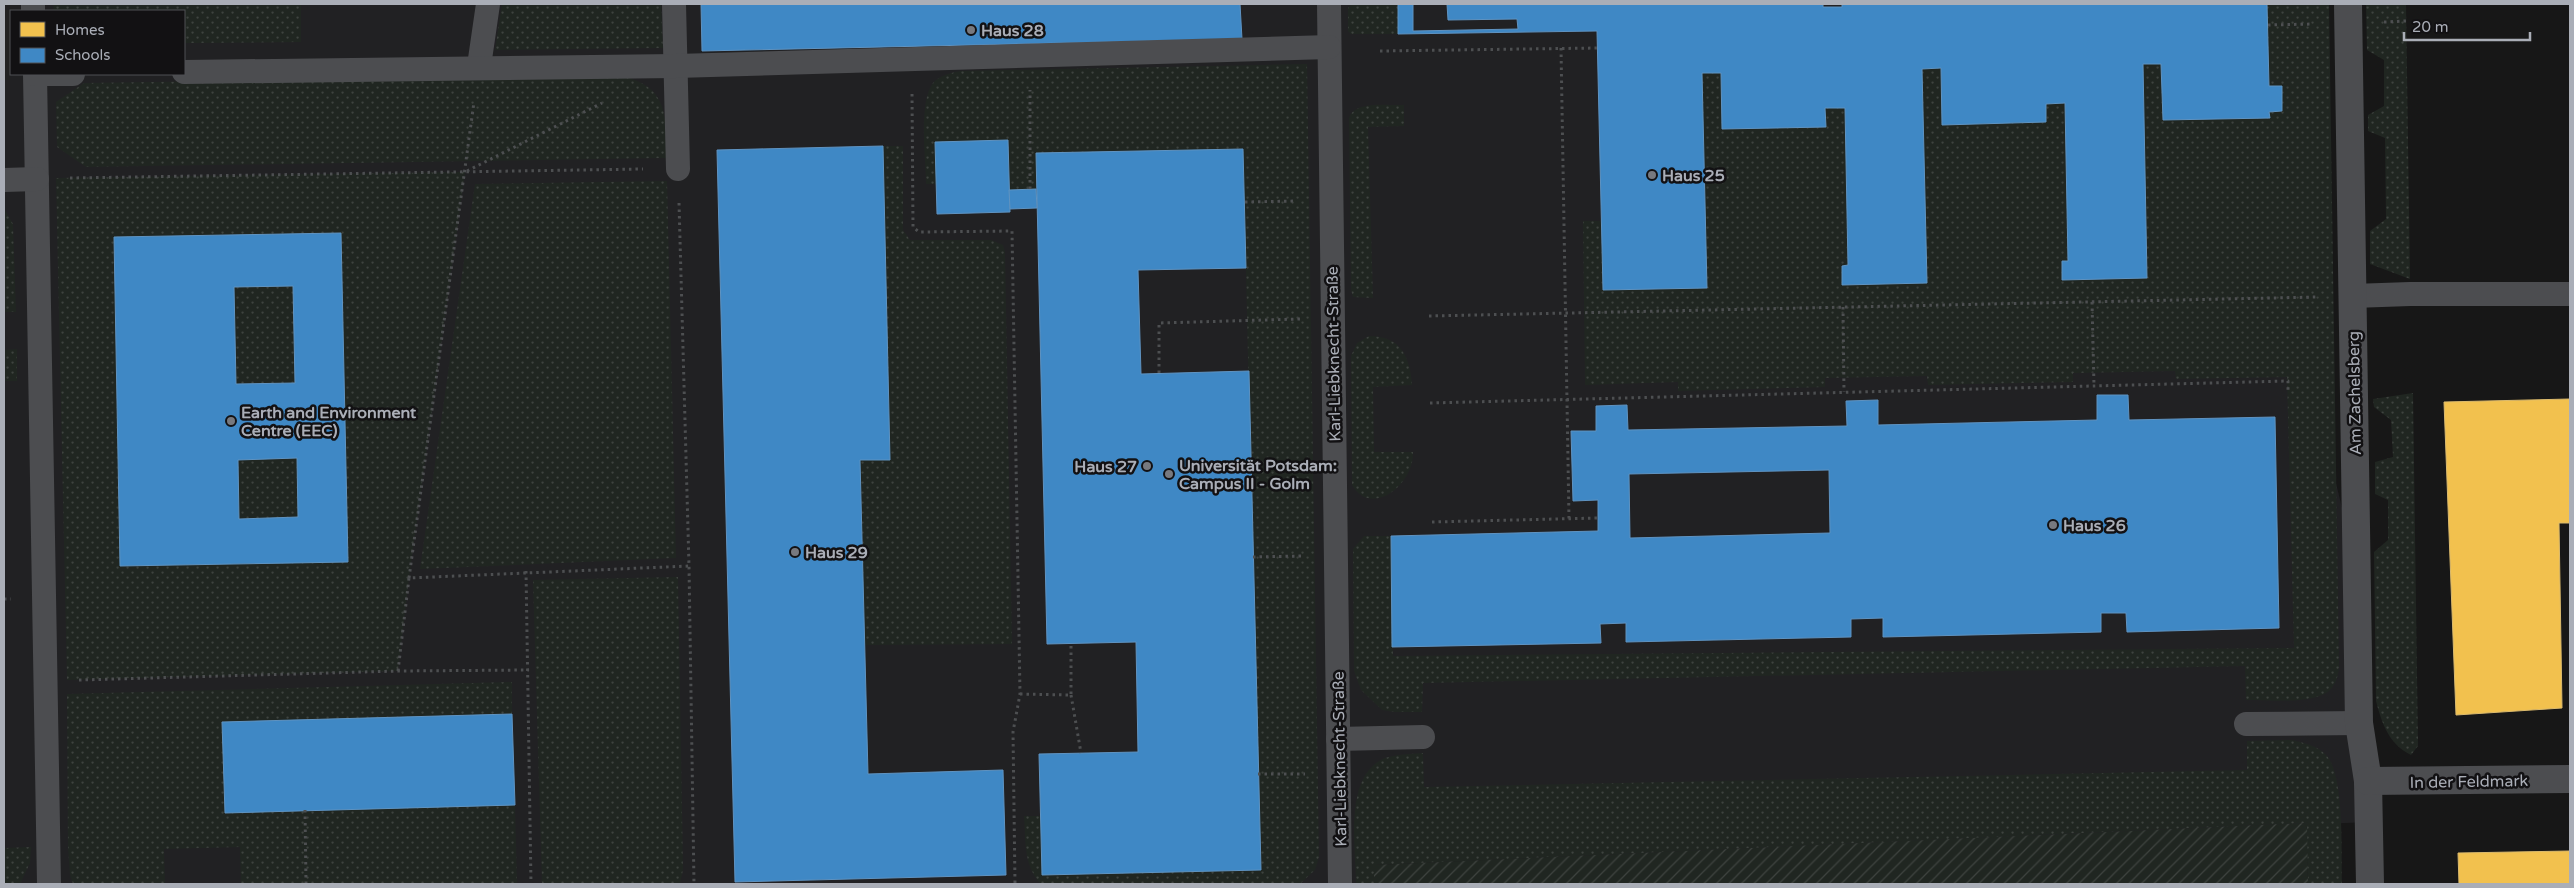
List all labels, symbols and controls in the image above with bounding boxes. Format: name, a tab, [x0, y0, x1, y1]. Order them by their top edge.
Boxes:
legend	[10, 10, 185, 75]
scale bar	[2404, 10, 2530, 42]
text: 20 m	[2412, 18, 2449, 36]
text: Homes	[55, 21, 105, 39]
place label: Haus 28	[981, 21, 1044, 41]
marker: Haus 28	[965, 24, 977, 36]
text: Schools	[55, 46, 111, 64]
place label: Haus 25	[1662, 166, 1725, 186]
marker: Haus 25	[1646, 169, 1658, 181]
street label: Karl-Liebknecht-Straße	[1322, 266, 1346, 442]
street label: Am Zachelsberg	[2344, 331, 2366, 455]
place label: Earth and Environment Centre (EEC)	[241, 403, 417, 441]
marker: Earth and Environment Centre (EEC)	[225, 415, 237, 427]
place label: Universität Potsdam: Campus II - Golm	[1179, 456, 1337, 494]
place label: Haus 27	[1074, 457, 1137, 477]
marker: Haus 27	[1141, 460, 1153, 472]
marker: Universität Potsdam: Campus II - Golm	[1163, 468, 1175, 480]
place label: Haus 26	[2063, 516, 2126, 536]
marker: Haus 26	[2047, 519, 2059, 531]
place label: Haus 29	[805, 543, 868, 563]
marker: Haus 29	[789, 546, 801, 558]
street label: Karl-Liebknecht-Straße	[1328, 671, 1352, 847]
street label: In der Feldmark	[2410, 771, 2529, 793]

